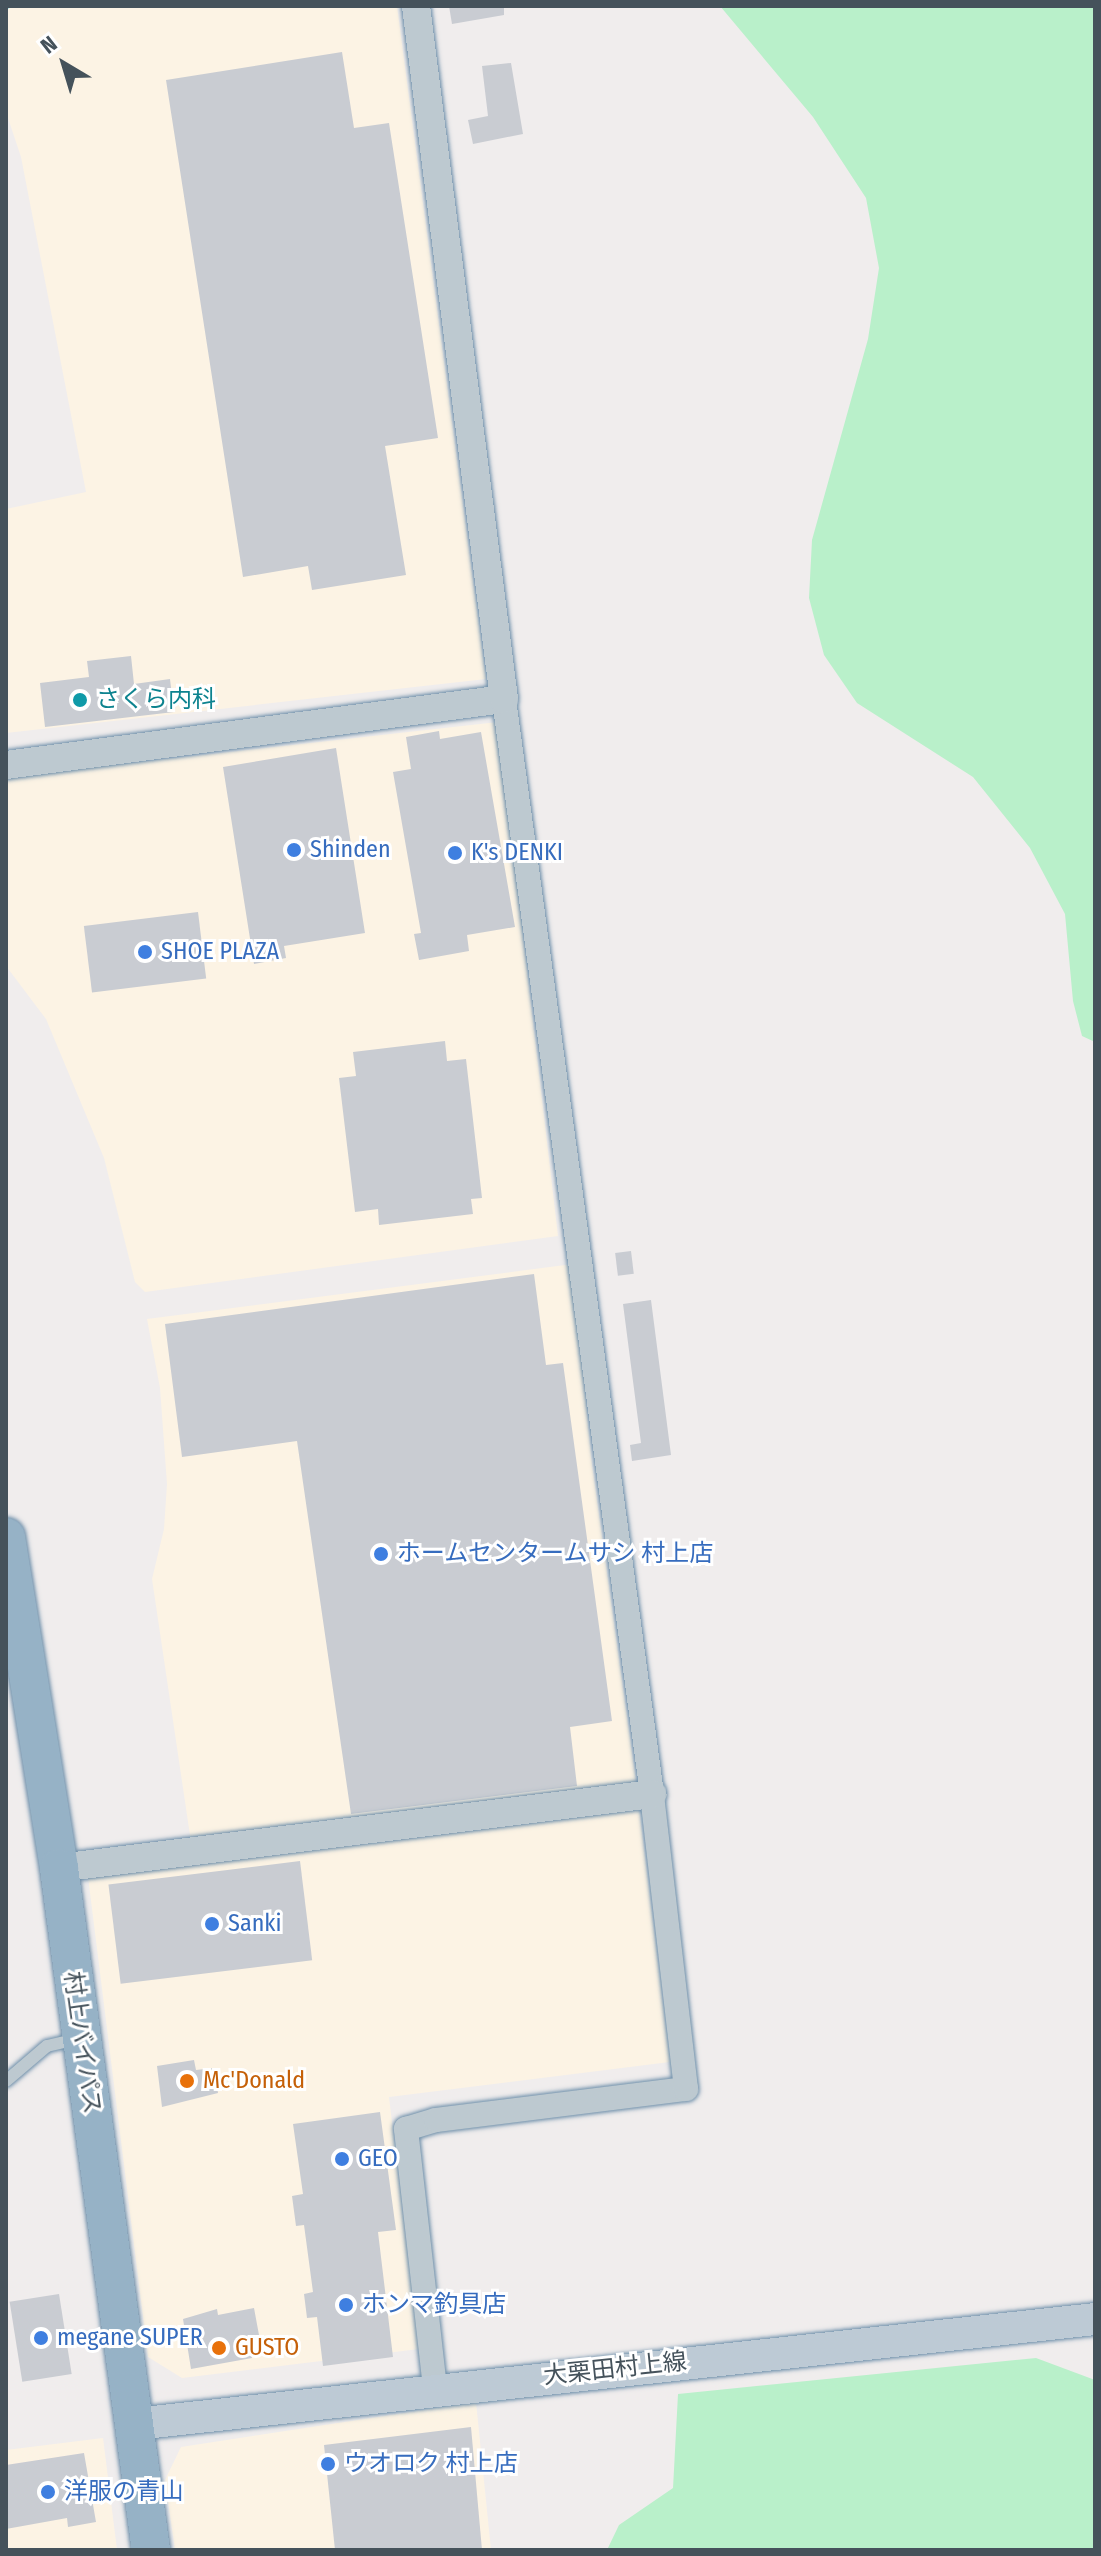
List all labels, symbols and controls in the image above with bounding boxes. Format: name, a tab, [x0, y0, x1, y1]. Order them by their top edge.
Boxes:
north arrow	[24, 24, 104, 104]
text: N	[35, 30, 62, 59]
place label: さくら内科	[96, 686, 216, 714]
marker: さくら内科	[71, 691, 89, 709]
place label: Shinden	[310, 836, 391, 864]
place label: K's DENKI	[471, 839, 563, 867]
marker: Shinden	[285, 841, 303, 859]
marker: K's DENKI	[446, 844, 464, 862]
place label: SHOE PLAZA	[161, 938, 279, 966]
marker: SHOE PLAZA	[136, 943, 154, 961]
place label: ホームセンタームサシ 村上店	[397, 1540, 715, 1568]
marker: ホームセンタームサシ 村上店	[372, 1545, 390, 1563]
place label: Sanki	[228, 1910, 282, 1938]
marker: Sanki	[203, 1915, 221, 1933]
street label: 村上バイパス	[58, 1970, 106, 2116]
place label: Mc'Donald	[203, 2067, 305, 2095]
marker: Mc'Donald	[178, 2072, 196, 2090]
place label: GEO	[358, 2145, 398, 2173]
marker: GEO	[333, 2150, 351, 2168]
place label: ホンマ釣具店	[362, 2291, 506, 2319]
marker: ホンマ釣具店	[337, 2296, 355, 2314]
place label: megane SUPER	[57, 2324, 203, 2352]
marker: megane SUPER	[32, 2329, 50, 2347]
place label: GUSTO	[235, 2334, 299, 2362]
marker: GUSTO	[210, 2339, 228, 2357]
street label: 大栗田村上線	[542, 2347, 688, 2391]
place label: ウオロク 村上店	[344, 2450, 518, 2478]
marker: ウオロク 村上店	[319, 2455, 337, 2473]
place label: 洋服の青山	[64, 2478, 184, 2506]
marker: 洋服の青山	[39, 2483, 57, 2501]

